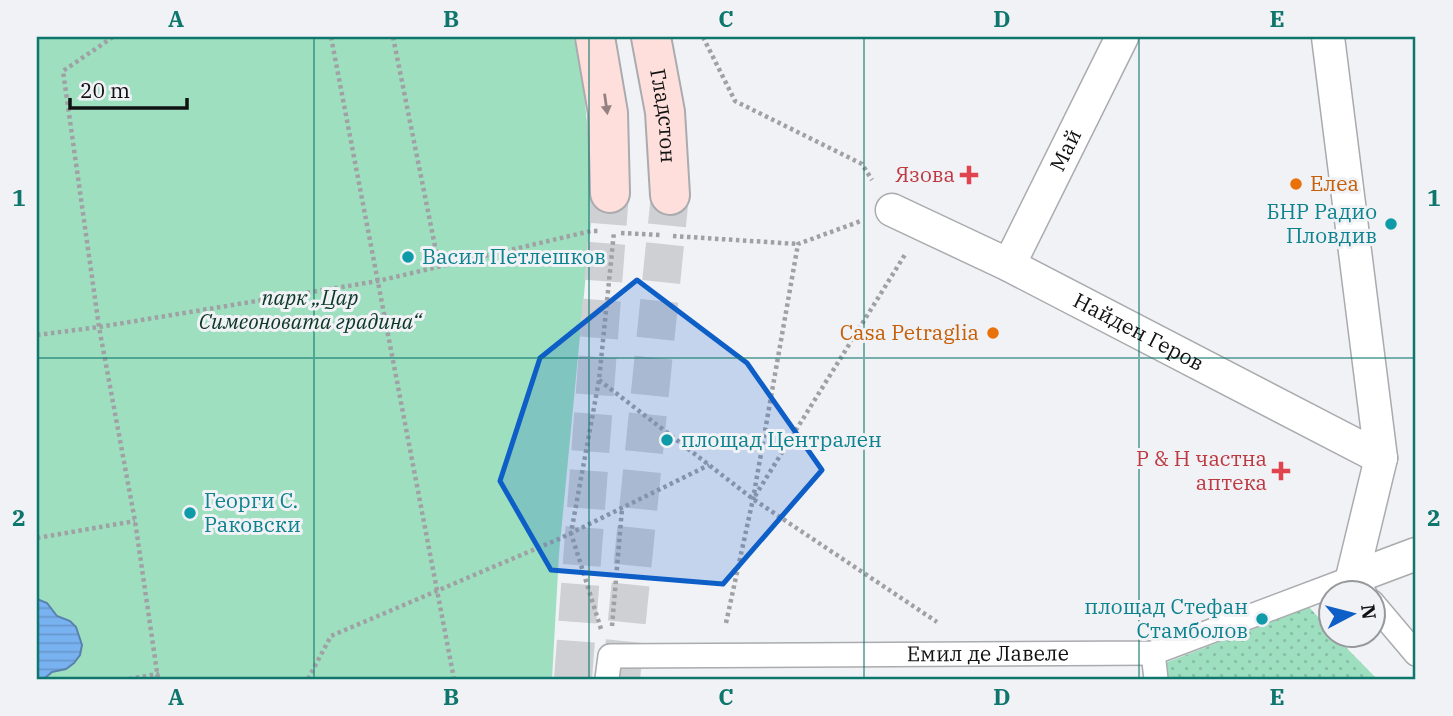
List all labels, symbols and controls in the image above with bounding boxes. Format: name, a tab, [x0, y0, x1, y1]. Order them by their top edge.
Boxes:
text: A	[168, 3, 184, 33]
text: B	[443, 3, 459, 33]
text: C	[718, 3, 734, 33]
text: D	[993, 3, 1011, 33]
text: E	[1269, 3, 1285, 33]
scale bar	[70, 66, 187, 110]
street label: Гладстон	[644, 66, 683, 164]
text: 20 m	[80, 76, 130, 104]
one-way arrow	[601, 93, 612, 115]
street label: Май	[1043, 124, 1087, 176]
place label: Язова	[895, 160, 955, 188]
marker: Язова	[961, 167, 977, 183]
place label: Елеа	[1310, 169, 1359, 197]
marker: Елеа	[1288, 176, 1304, 192]
text: 1	[12, 182, 26, 212]
text: 1	[1427, 182, 1441, 212]
place label: БНР Радио Пловдив	[1266, 197, 1377, 249]
marker: БНР Радио Пловдив	[1383, 216, 1399, 232]
place label: Васил Петлешков	[422, 242, 606, 270]
marker: Васил Петлешков	[400, 249, 416, 265]
park label: парк „Цар Симеоновата градина“	[199, 283, 423, 335]
street label: Найден Геров	[1069, 286, 1209, 377]
place label: Casa Petraglia	[840, 318, 979, 346]
marker: Casa Petraglia	[985, 325, 1001, 341]
place label: площад Централен	[681, 425, 882, 453]
marker: площад Централен	[659, 432, 675, 448]
place label: Р & Н частна аптека	[1136, 444, 1267, 496]
marker: Р & Н частна аптека	[1273, 463, 1289, 479]
place label: Георги С. Раковски	[204, 486, 301, 538]
text: 2	[12, 502, 26, 532]
text: 2	[1427, 502, 1441, 532]
marker: Георги С. Раковски	[182, 505, 198, 521]
north arrow	[1316, 580, 1386, 650]
place label: площад Стефан Стамболов	[1084, 592, 1248, 644]
text: N	[1356, 603, 1382, 621]
marker: площад Стефан Стамболов	[1254, 611, 1270, 627]
street label: Емил де Лавеле	[907, 638, 1069, 667]
text: A	[168, 681, 184, 711]
text: B	[443, 681, 459, 711]
text: C	[718, 681, 734, 711]
text: D	[993, 681, 1011, 711]
text: E	[1269, 681, 1285, 711]

